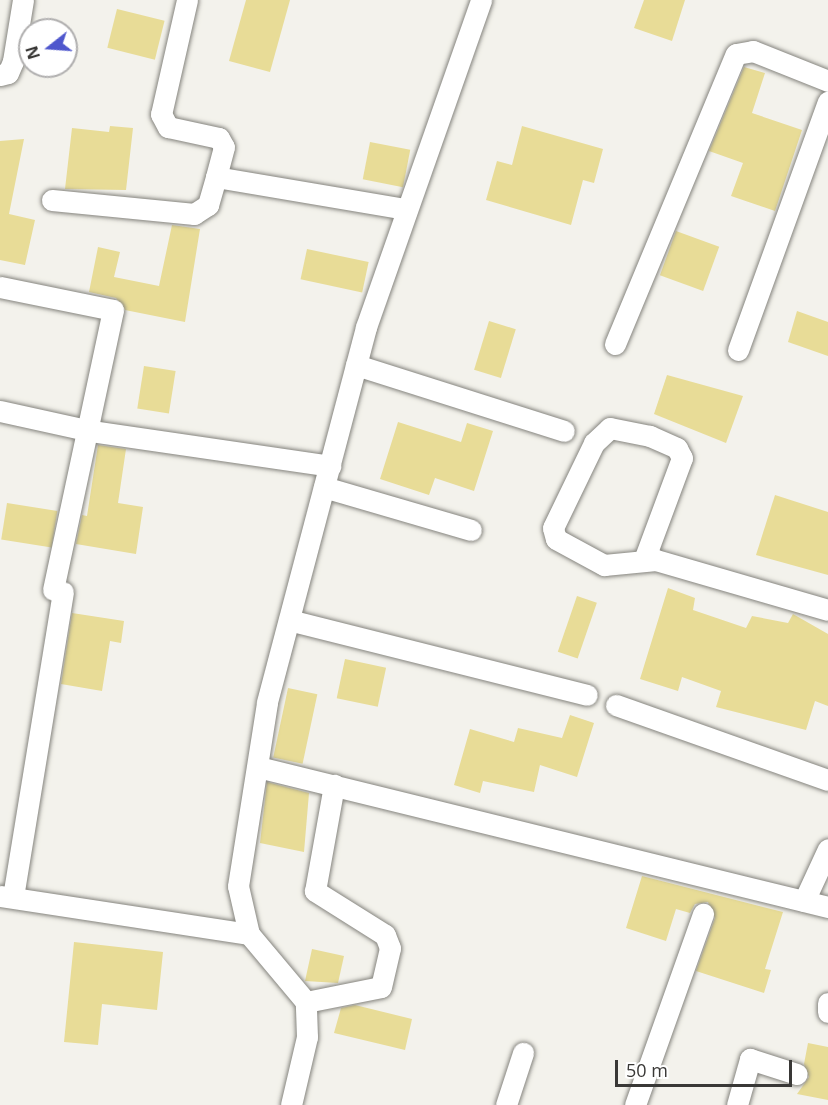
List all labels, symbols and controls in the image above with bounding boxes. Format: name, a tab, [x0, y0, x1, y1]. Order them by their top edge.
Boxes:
north arrow	[18, 18, 78, 78]
text: N	[20, 43, 45, 62]
scale bar	[618, 1048, 795, 1086]
text: 50 m	[626, 1058, 668, 1082]

